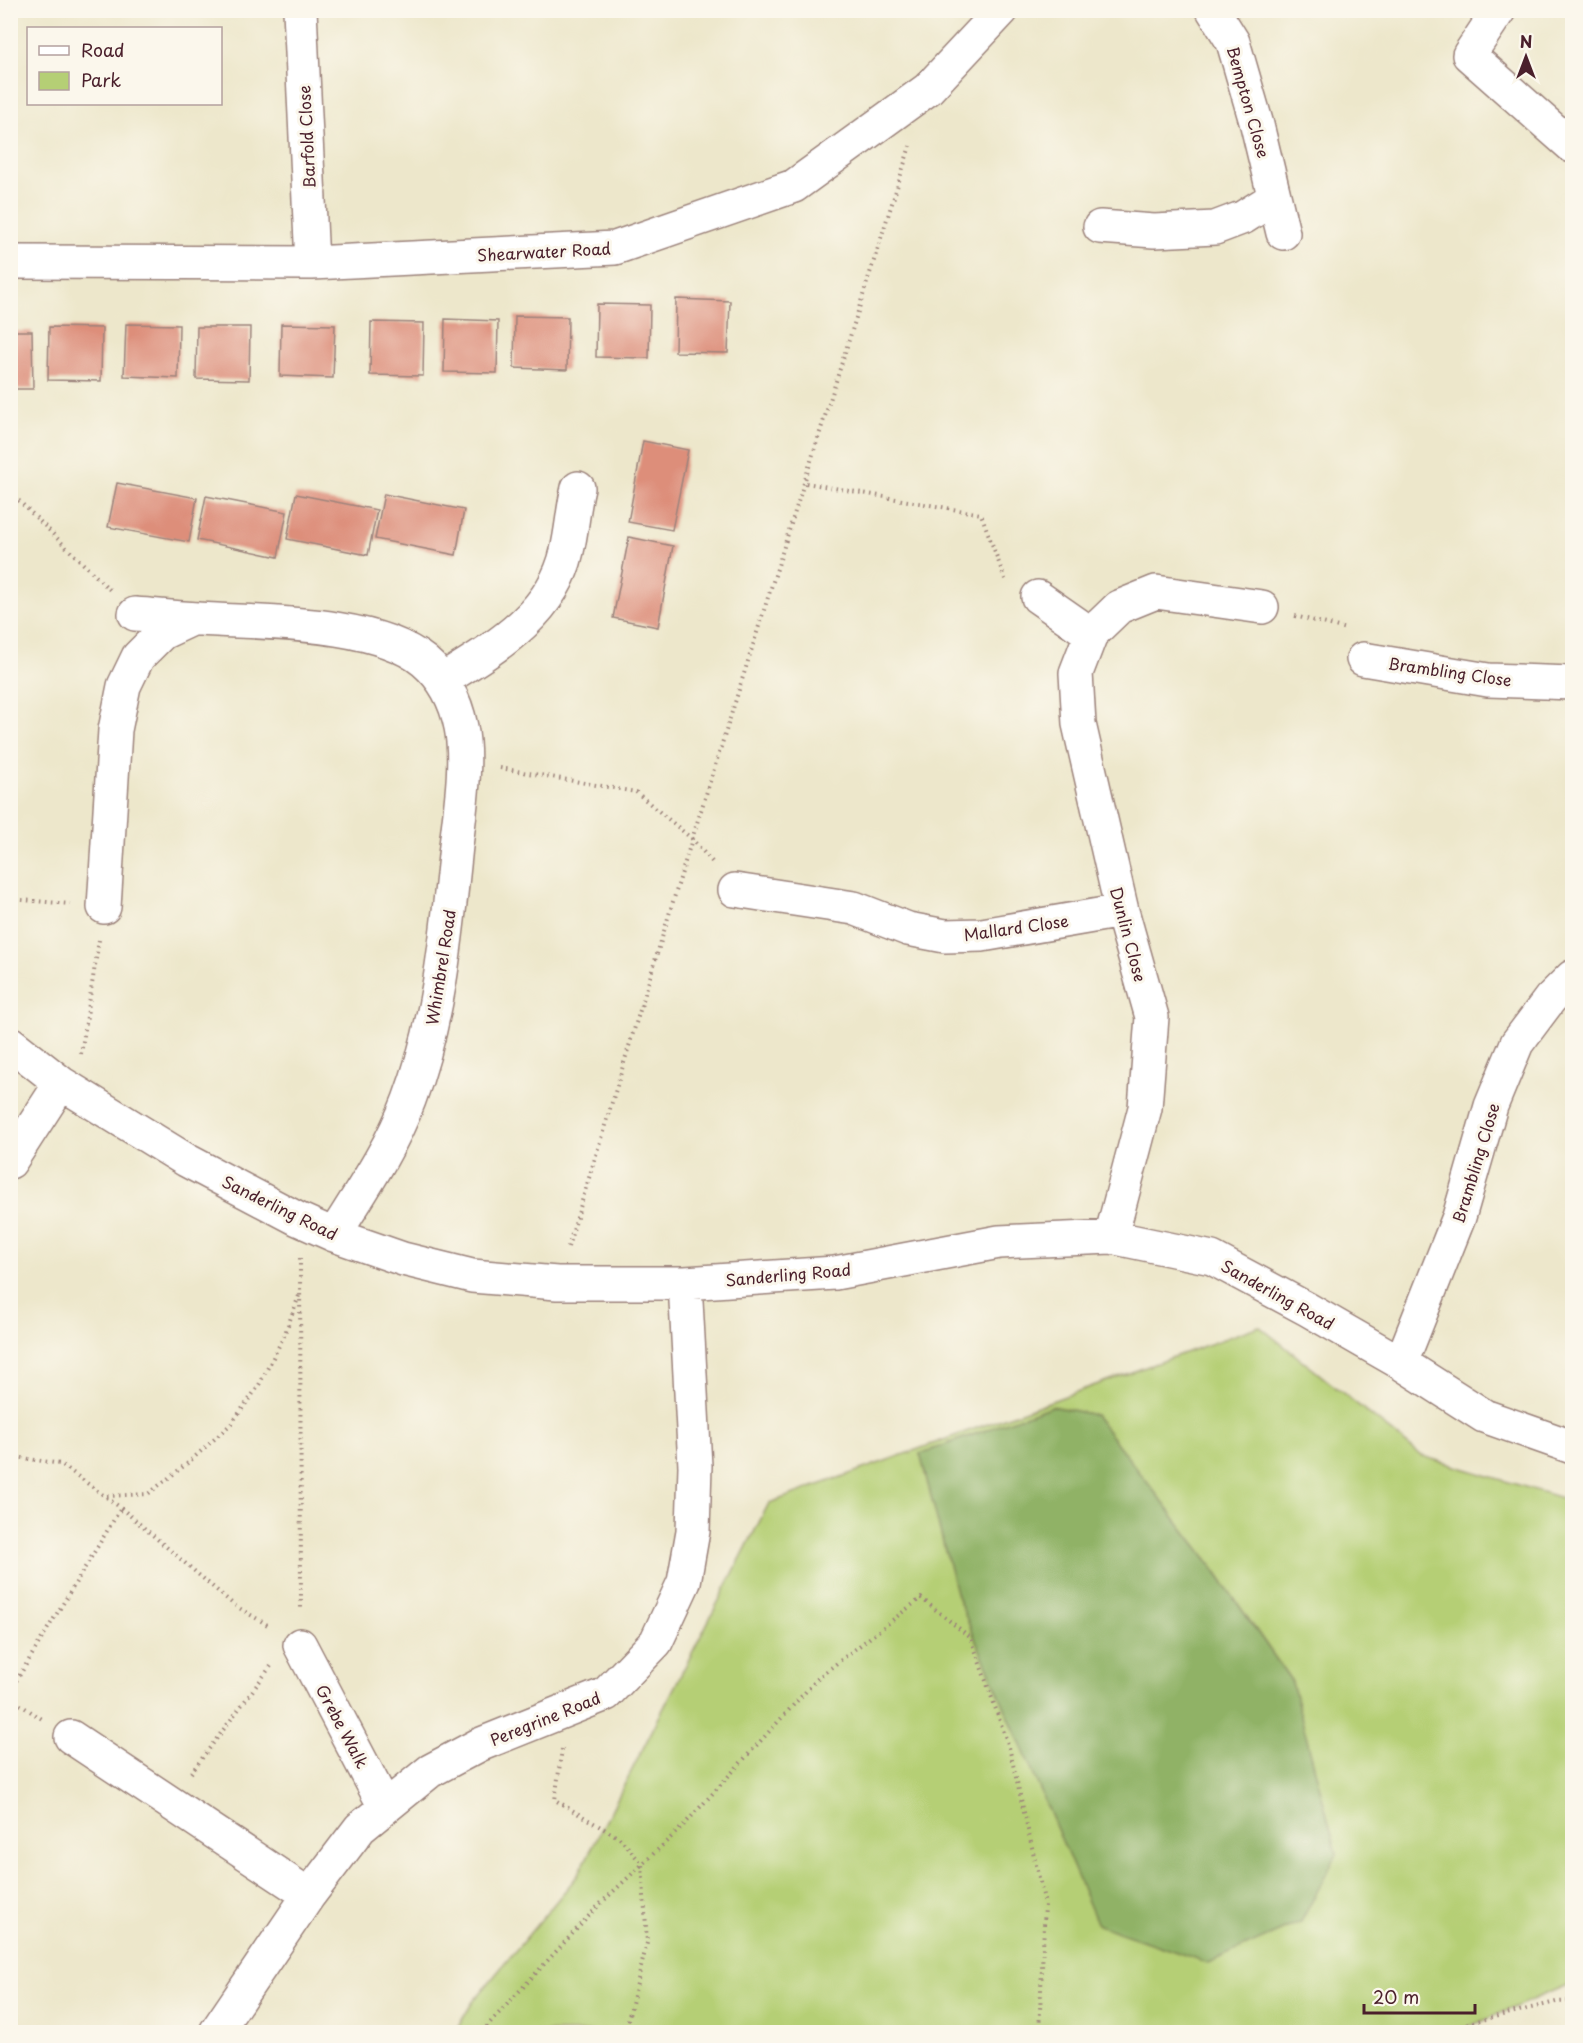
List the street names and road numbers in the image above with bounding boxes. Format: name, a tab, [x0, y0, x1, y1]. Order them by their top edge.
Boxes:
street label: Bempton Close	[1222, 43, 1276, 161]
street label: Barfold Close	[291, 85, 321, 189]
street label: Shearwater Road	[477, 236, 611, 266]
street label: Brambling Close	[1387, 650, 1513, 692]
street label: Dunlin Close	[1105, 884, 1153, 984]
street label: Whimbrel Road	[419, 907, 461, 1027]
street label: Mallard Close	[962, 908, 1070, 946]
street label: Brambling Close	[1445, 1100, 1505, 1226]
street label: Sanderling Road	[218, 1169, 342, 1245]
street label: Sanderling Road	[1217, 1253, 1339, 1335]
street label: Sanderling Road	[724, 1257, 852, 1291]
street label: Grebe Walk	[311, 1680, 375, 1772]
street label: Peregrine Road	[486, 1685, 604, 1751]

